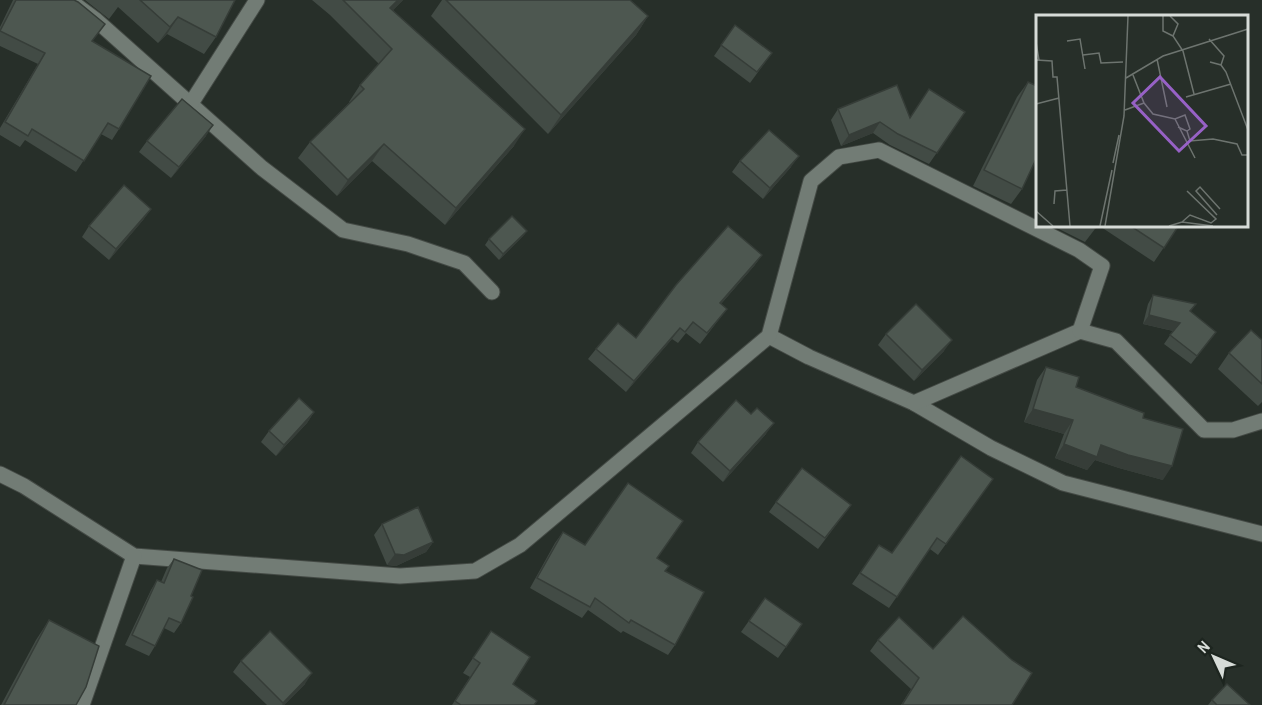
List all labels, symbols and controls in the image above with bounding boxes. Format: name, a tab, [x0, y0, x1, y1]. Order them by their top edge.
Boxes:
inset map	[1036, 15, 1247, 226]
north arrow	[1184, 627, 1244, 687]
text: N	[1192, 636, 1214, 658]

